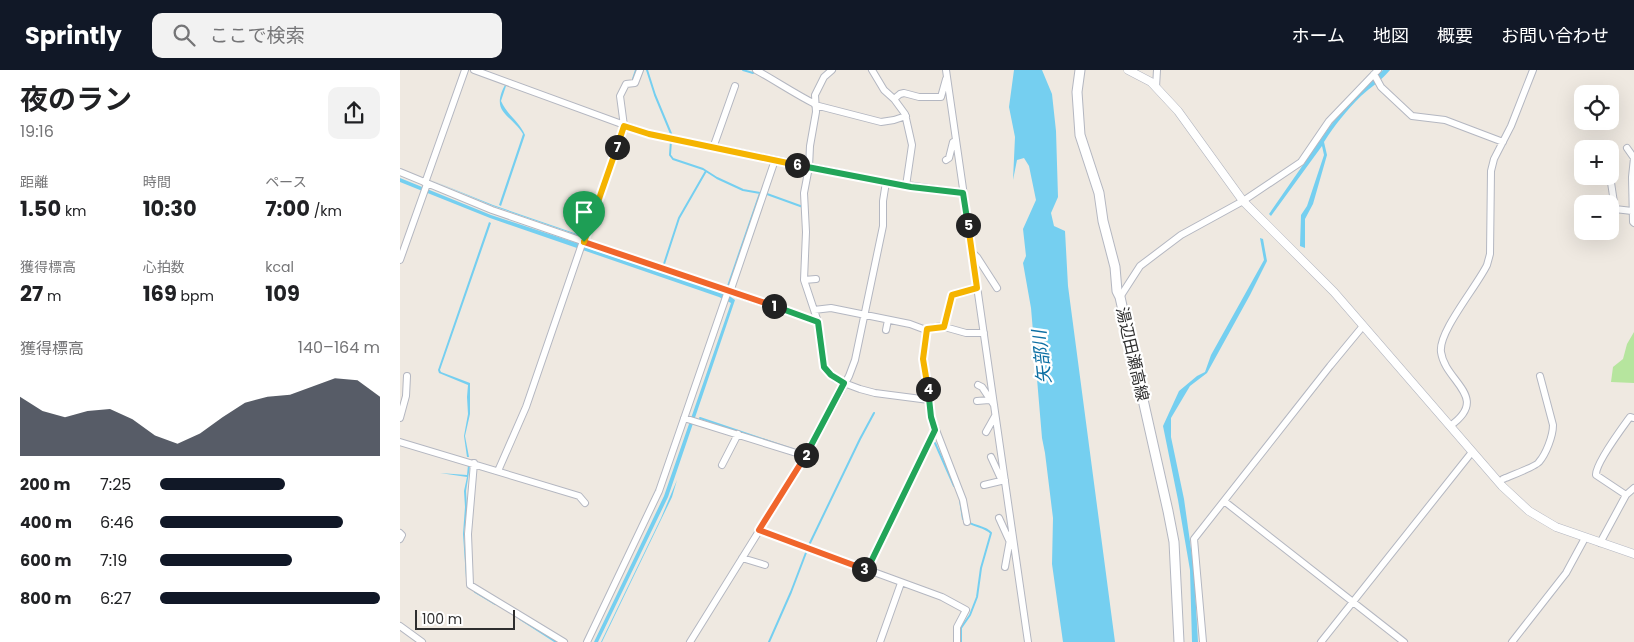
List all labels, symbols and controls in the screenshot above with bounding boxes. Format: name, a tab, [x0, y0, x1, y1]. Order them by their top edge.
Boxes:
search box	[152, 13, 502, 58]
text: Sprintly	[25, 19, 122, 52]
icon: search	[170, 21, 198, 49]
text: ここで検索	[210, 22, 305, 49]
text: ホーム	[1292, 23, 1345, 48]
text: 地図	[1373, 23, 1409, 48]
text: 概要	[1437, 23, 1473, 48]
text: お問い合わせ	[1501, 23, 1609, 48]
text: 夜のラン	[20, 80, 132, 119]
map controls	[1574, 85, 1619, 240]
button: locate	[1574, 85, 1619, 130]
button: share	[328, 87, 380, 139]
text: 19:16	[20, 120, 54, 143]
pin: 7	[604, 134, 630, 160]
text: 7	[614, 137, 621, 157]
button: +	[1574, 140, 1619, 185]
pin: 6	[784, 152, 810, 178]
text: 6	[793, 155, 802, 175]
text: 距離	[20, 172, 48, 192]
text: 時間	[143, 172, 171, 192]
text: ペース	[265, 172, 307, 192]
pin	[563, 191, 605, 242]
text: 1.50	[20, 194, 61, 223]
text: 10:30	[143, 194, 197, 223]
text: 7:00	[265, 194, 310, 223]
button: −	[1574, 195, 1619, 240]
icon: arrive	[570, 198, 598, 226]
text: km	[61, 201, 87, 221]
text: /km	[310, 201, 342, 221]
pin: 5	[956, 212, 980, 238]
text: 5	[964, 215, 973, 235]
text: 獲得標高	[20, 257, 76, 277]
text: 心拍数	[143, 257, 185, 277]
text: kcal	[265, 257, 294, 277]
text: 27	[20, 279, 43, 308]
text: 169	[143, 279, 177, 308]
text: 109	[265, 279, 300, 308]
text: m	[43, 286, 61, 306]
text: bpm	[177, 286, 214, 306]
pin: 1	[762, 294, 786, 318]
text: 1	[772, 296, 777, 316]
street label: 湯辺田瀬高線	[1111, 305, 1155, 403]
water label: 矢部川	[1026, 327, 1057, 385]
text: 140–164 m	[298, 336, 380, 359]
text: 獲得標高	[20, 337, 84, 360]
pin: 4	[916, 376, 940, 402]
text: 4	[924, 379, 933, 399]
pin: 2	[794, 442, 818, 468]
text: 2	[803, 445, 811, 465]
text: 200 m	[20, 473, 70, 496]
text: 7:25	[100, 473, 131, 496]
text: 400 m	[20, 511, 72, 534]
text: 6:46	[100, 511, 134, 534]
text: 600 m	[20, 549, 71, 572]
text: 7:19	[100, 549, 127, 572]
pin: 3	[852, 556, 876, 582]
text: 3	[860, 559, 869, 579]
text: 800 m	[20, 587, 72, 610]
text: 6:27	[100, 587, 132, 610]
scale bar	[415, 607, 515, 630]
text: 100 m	[422, 609, 462, 629]

